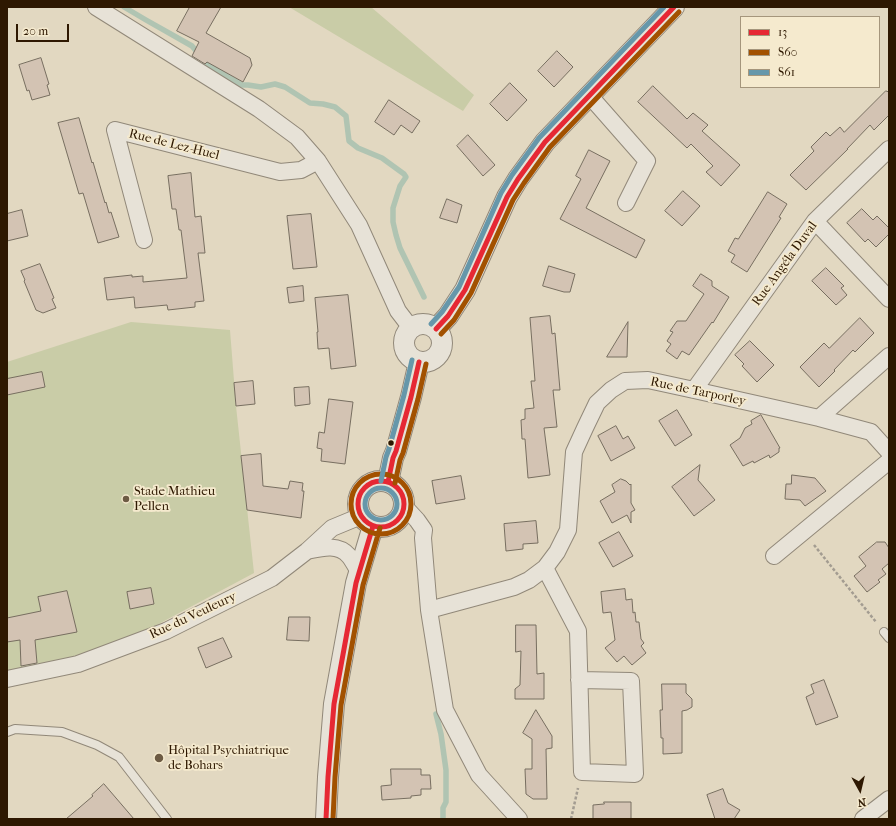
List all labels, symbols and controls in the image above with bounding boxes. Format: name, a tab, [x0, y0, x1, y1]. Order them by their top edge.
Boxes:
scale bar	[18, 16, 71, 42]
legend	[740, 16, 880, 88]
text: 20 m	[23, 24, 48, 38]
text: 13	[778, 25, 787, 39]
text: S60	[778, 45, 797, 59]
text: S61	[778, 65, 795, 79]
street label: Rue de Lez-Huel	[127, 126, 221, 164]
street label: Rue Angéla Duval	[749, 219, 821, 309]
street label: Rue de Tarporley	[649, 374, 747, 410]
unlabelled marker	[386, 438, 396, 448]
place label: Stade Mathieu Pellen	[134, 484, 215, 515]
marker: Stade Mathieu Pellen	[121, 494, 131, 504]
street label: Rue du Veuleury	[147, 589, 239, 643]
place label: Hôpital Psychiatrique de Bohars	[168, 743, 289, 774]
marker: Hôpital Psychiatrique de Bohars	[153, 752, 165, 764]
north arrow	[840, 770, 880, 810]
text: N	[857, 795, 867, 809]

